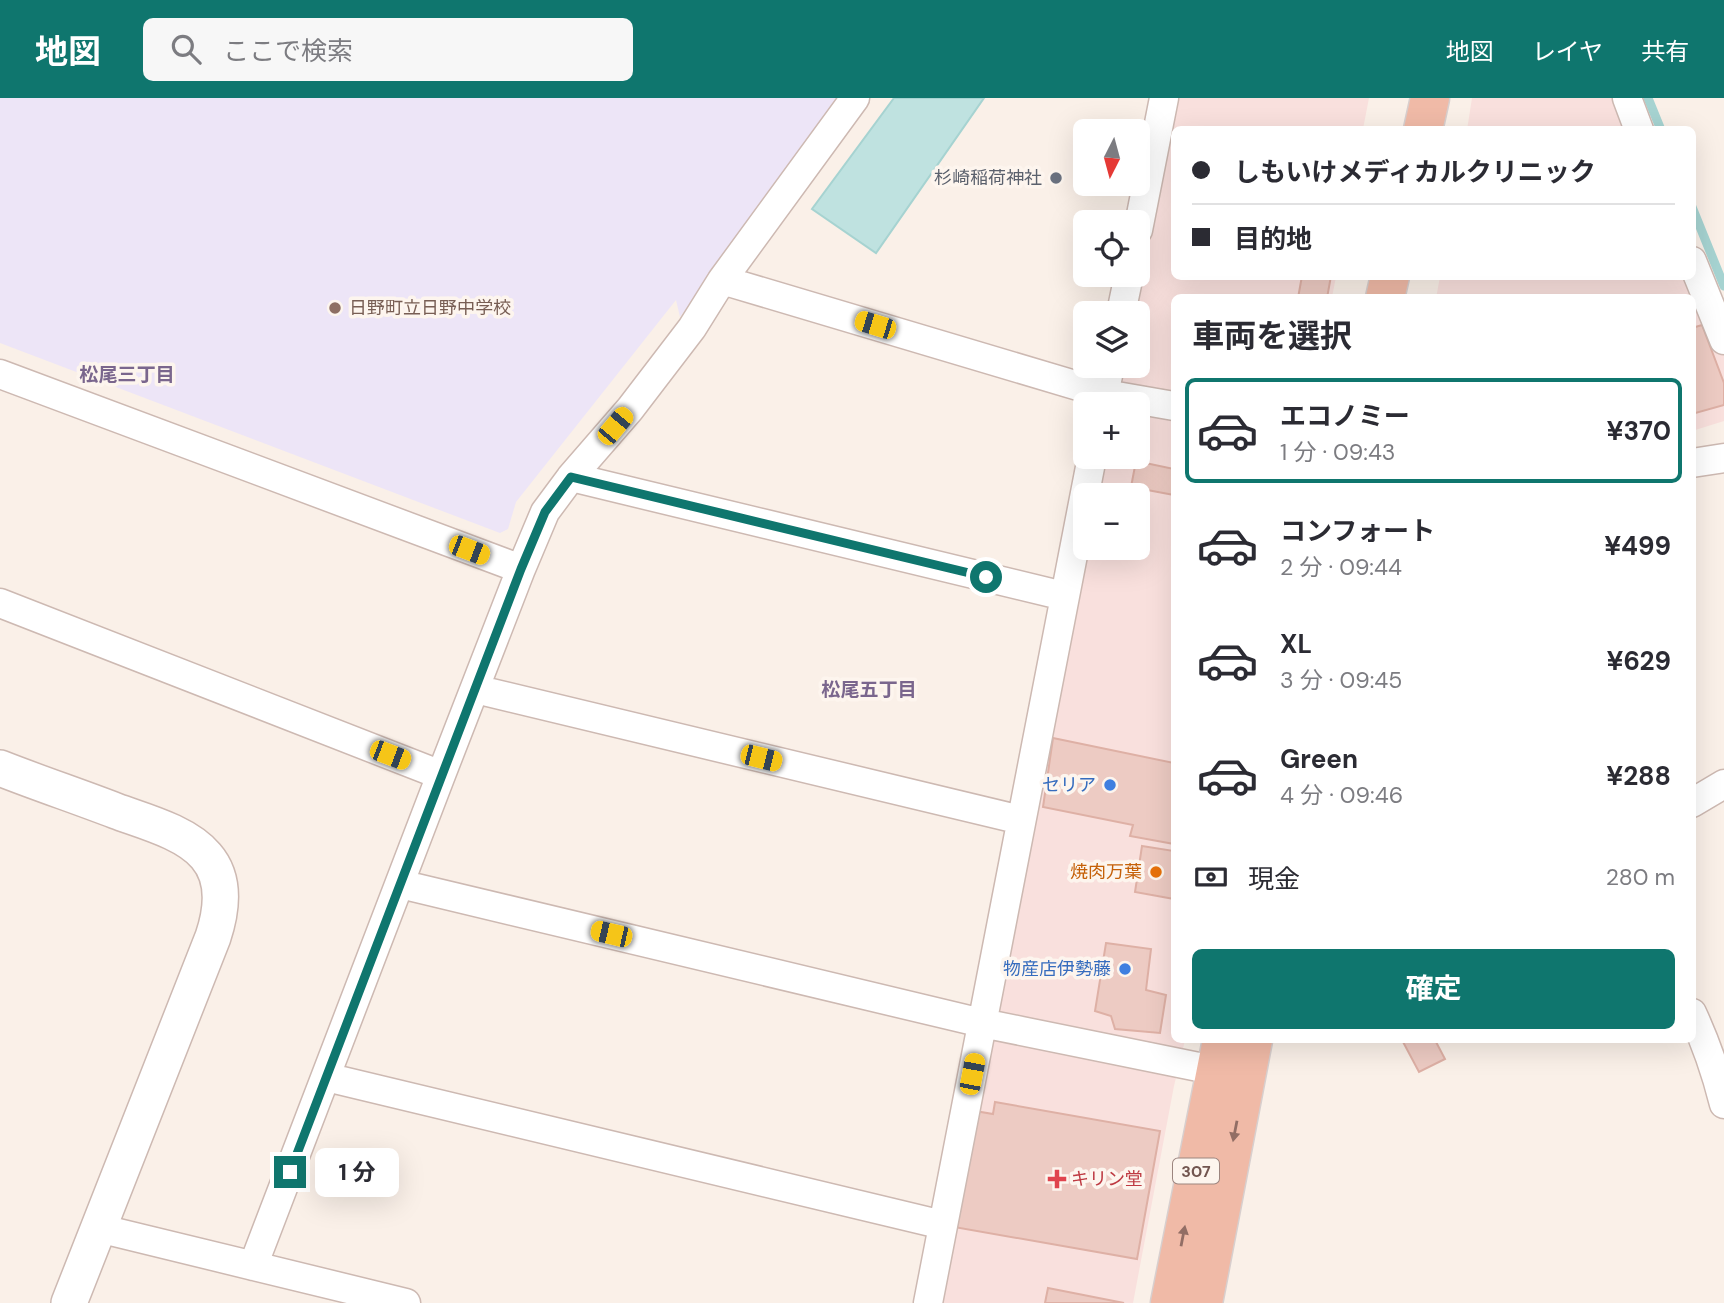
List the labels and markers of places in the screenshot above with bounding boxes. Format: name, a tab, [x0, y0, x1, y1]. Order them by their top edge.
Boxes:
place label: 杉崎稲荷神社	[934, 166, 1042, 190]
marker: 杉崎稲荷神社	[1048, 170, 1064, 186]
place label: 日野町立日野中学校	[349, 296, 511, 320]
marker: 日野町立日野中学校	[327, 300, 343, 316]
place label: セリア	[1042, 773, 1096, 797]
marker: セリア	[1102, 777, 1118, 793]
place label: 焼肉万葉	[1070, 860, 1142, 884]
marker: 焼肉万葉	[1148, 864, 1164, 880]
place label: 物産店伊勢藤	[1003, 957, 1111, 981]
marker: 物産店伊勢藤	[1117, 961, 1133, 977]
place label: キリン堂	[1071, 1167, 1143, 1191]
marker: キリン堂	[1049, 1171, 1065, 1187]

